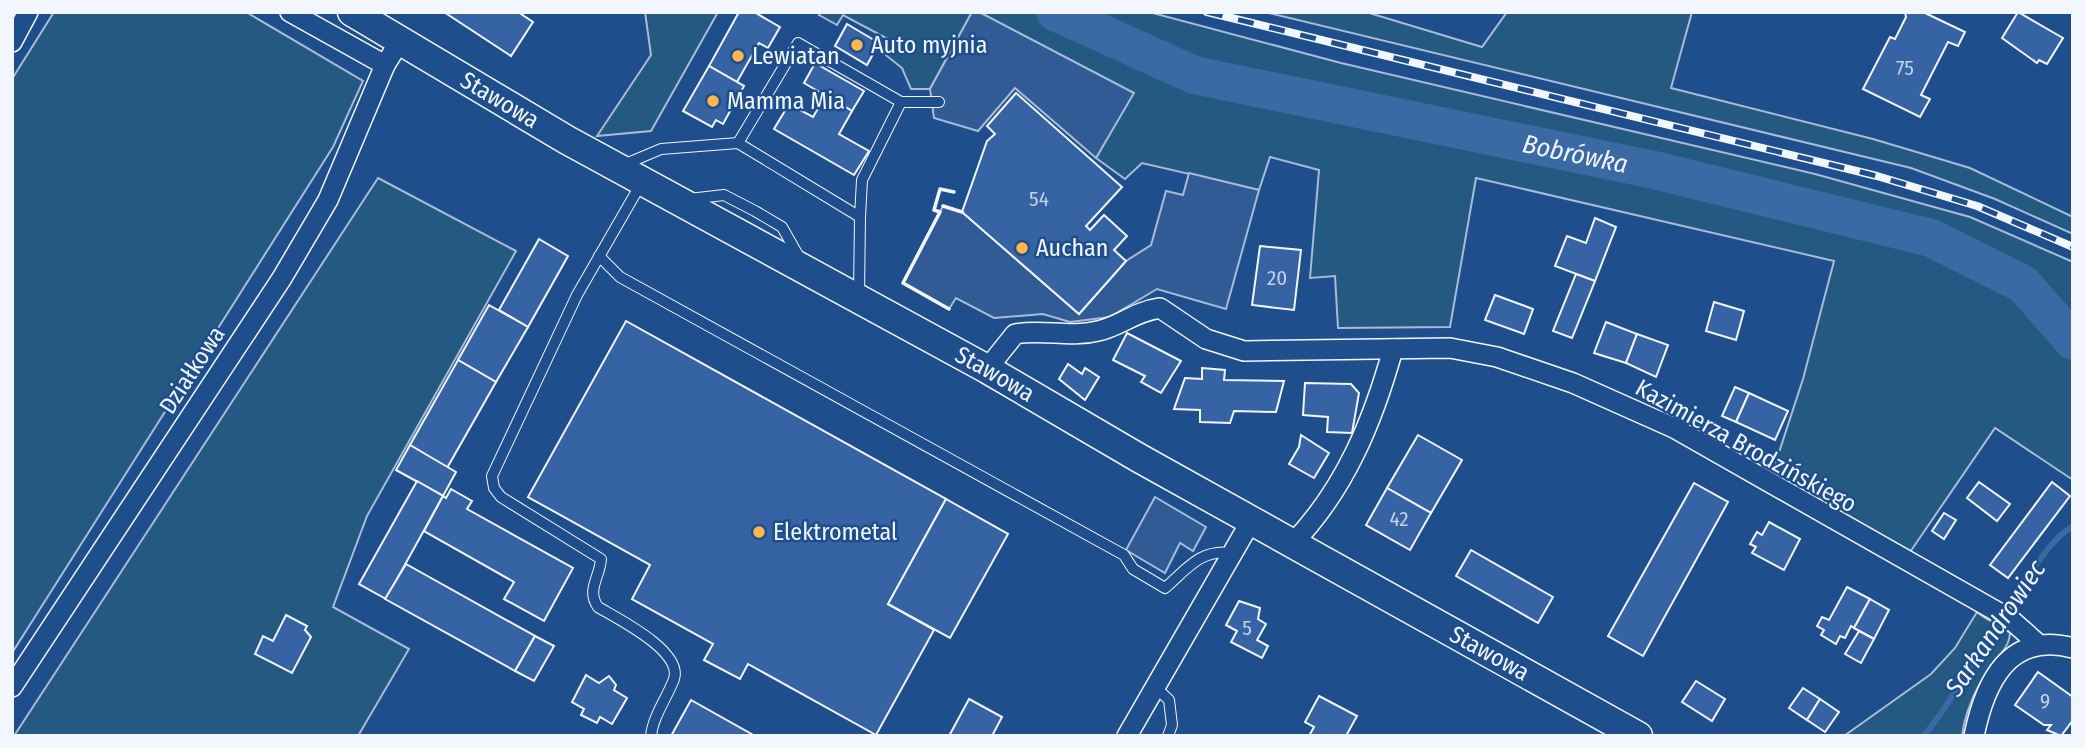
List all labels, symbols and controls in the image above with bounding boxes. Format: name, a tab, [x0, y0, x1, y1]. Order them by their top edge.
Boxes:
place label: Auto myjnia	[871, 31, 987, 59]
marker: Auto myjnia	[849, 37, 865, 53]
place label: Lewiatan	[752, 42, 840, 70]
marker: Lewiatan	[730, 48, 746, 64]
house number: 75	[1896, 55, 1914, 81]
street label: Stawowa	[455, 66, 544, 134]
place label: Mamma Mia	[727, 87, 845, 115]
marker: Mamma Mia	[705, 93, 721, 109]
water label: Bobrówka	[1520, 128, 1631, 180]
house number: 54	[1029, 186, 1049, 212]
place label: Auchan	[1036, 234, 1109, 262]
marker: Auchan	[1014, 240, 1030, 256]
house number: 20	[1267, 265, 1287, 291]
street label: Działkowa	[153, 321, 231, 419]
street label: Stawowa	[950, 340, 1040, 408]
street label: Kazimierza Brodzińskiego	[1631, 374, 1861, 518]
house number: 42	[1389, 506, 1409, 532]
place label: Elektrometal	[773, 518, 897, 546]
marker: Elektrometal	[751, 524, 767, 540]
water label: Sarkandrowiec	[1938, 554, 2053, 703]
house number: 5	[1242, 615, 1252, 641]
street label: Stawowa	[1445, 620, 1534, 687]
house number: 9	[2040, 688, 2050, 714]

